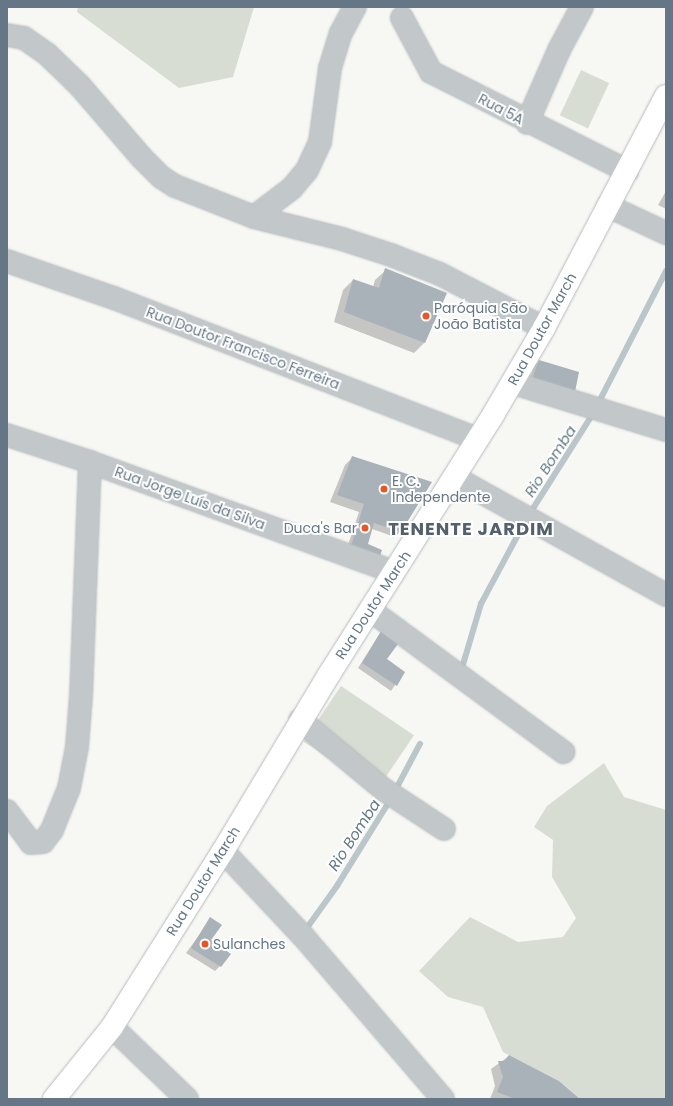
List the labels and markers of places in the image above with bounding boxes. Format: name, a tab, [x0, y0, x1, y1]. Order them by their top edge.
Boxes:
place label: Paróquia São João Batista	[434, 300, 527, 332]
marker: Paróquia São João Batista	[421, 311, 431, 321]
place label: E. C. Independente	[392, 473, 491, 506]
marker: E. C. Independente	[379, 484, 389, 494]
place label: Duca's Bar	[284, 520, 357, 536]
marker: Duca's Bar	[360, 523, 370, 533]
place label: Sulanches	[213, 936, 285, 952]
marker: Sulanches	[200, 939, 210, 949]

